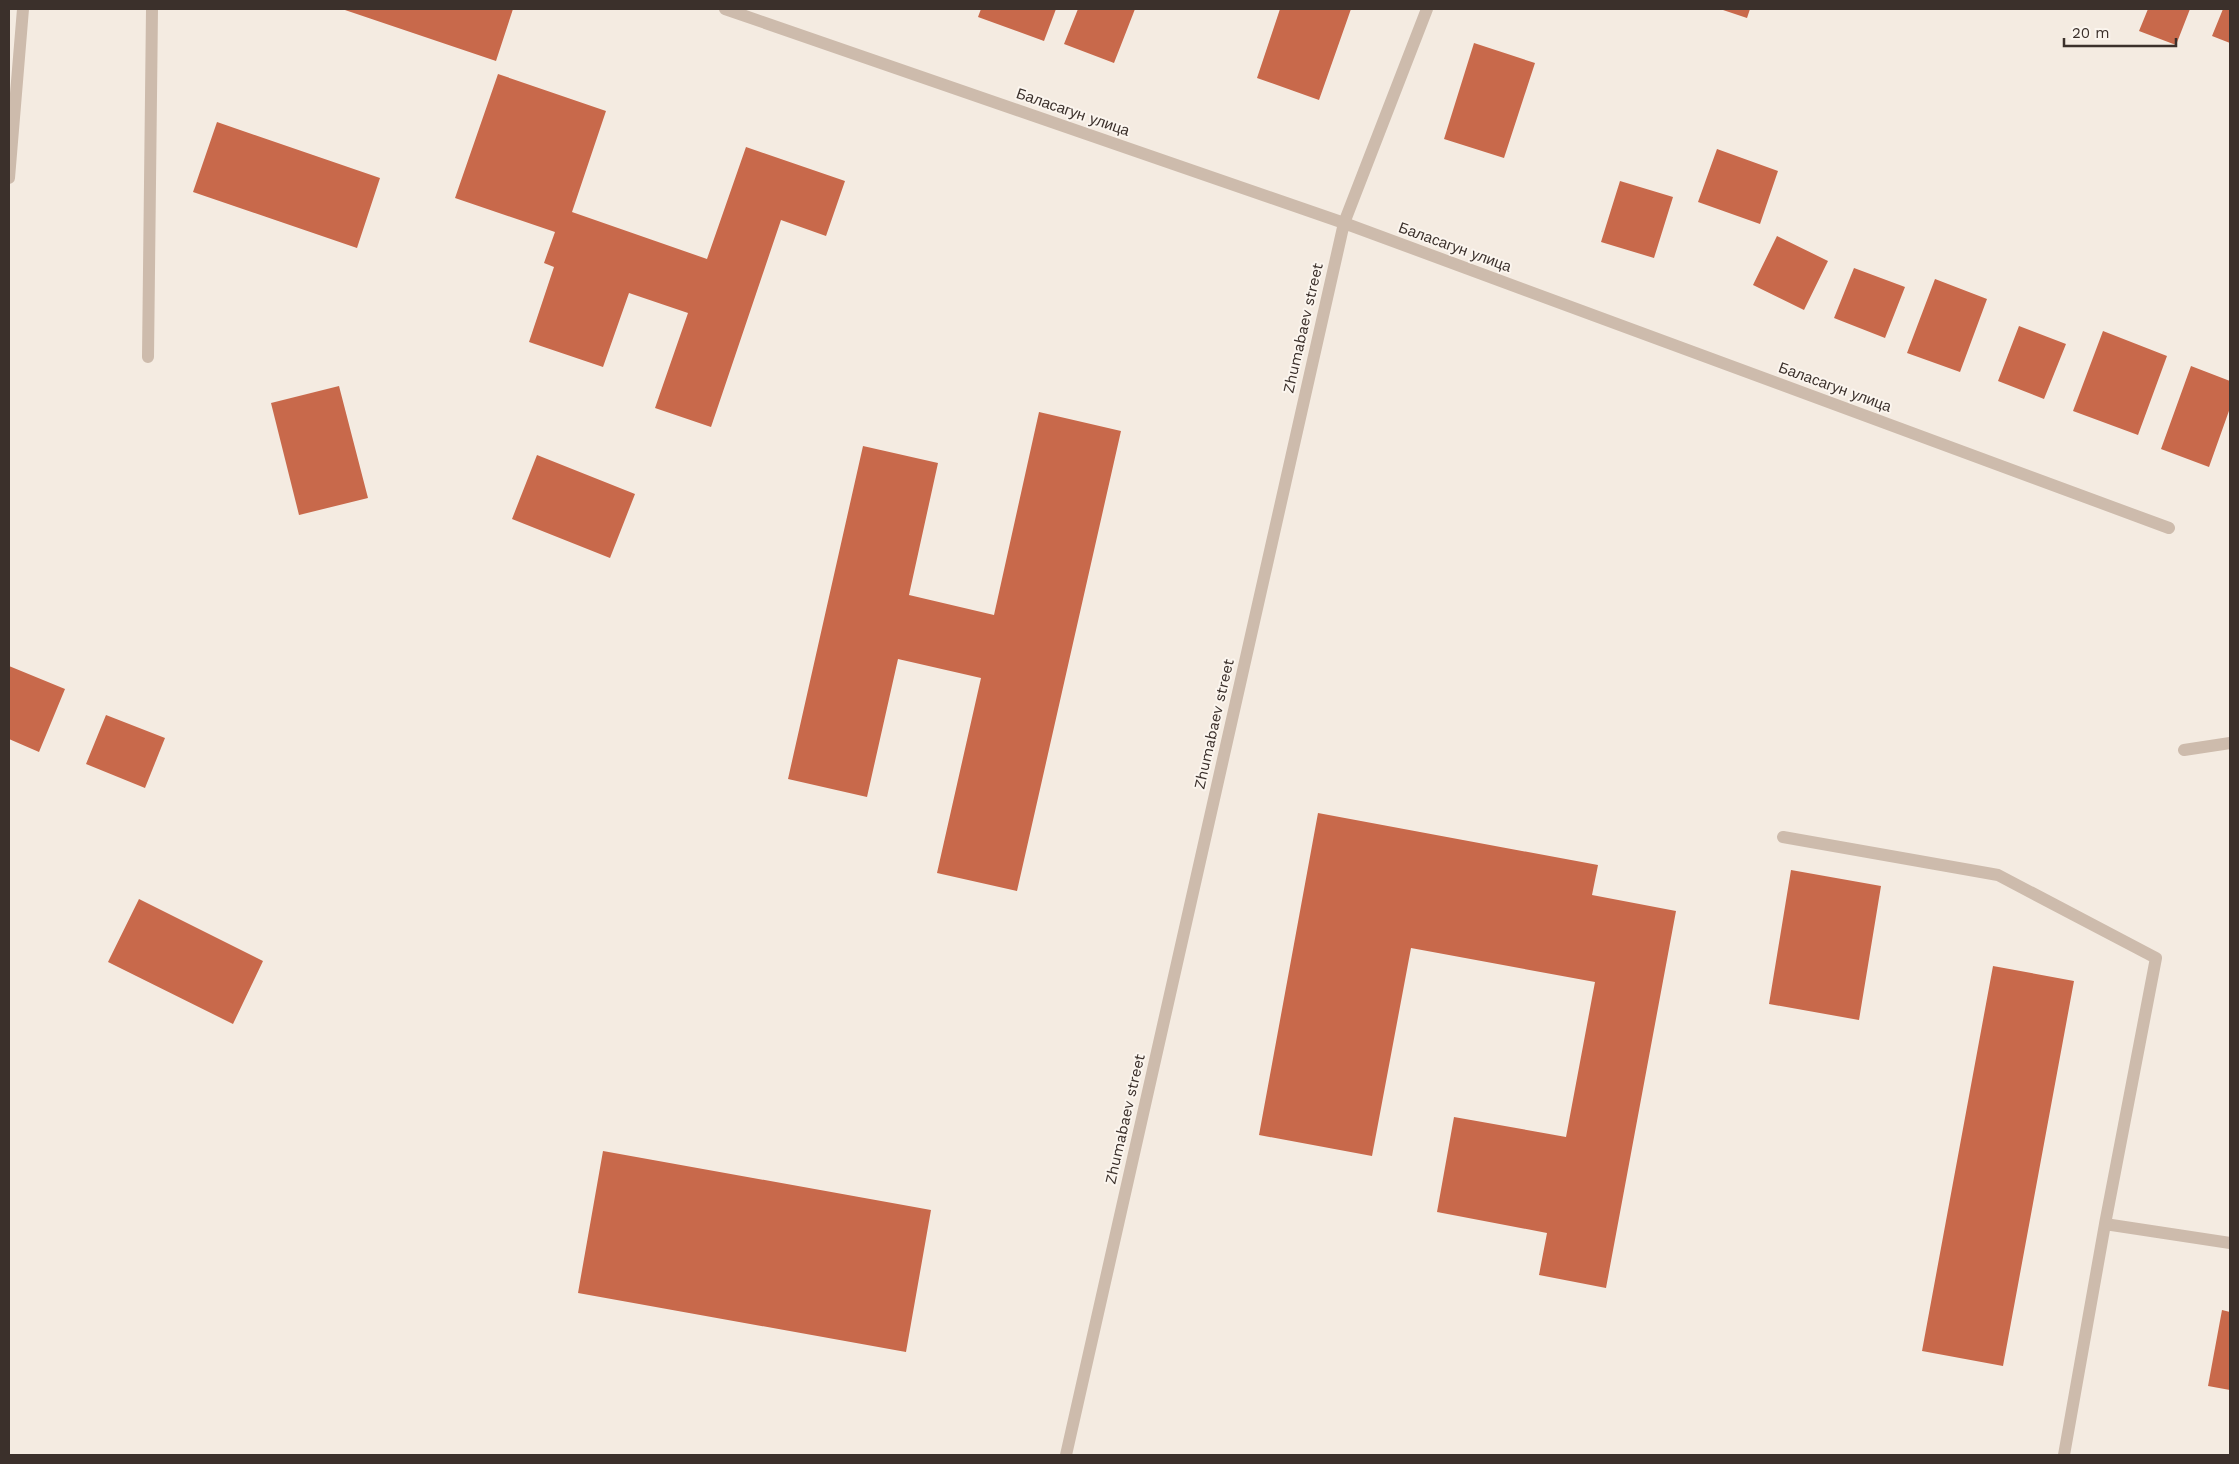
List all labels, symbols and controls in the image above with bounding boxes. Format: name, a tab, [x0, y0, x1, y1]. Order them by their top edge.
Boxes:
scale bar	[2064, 15, 2176, 47]
text: 20 m	[2072, 24, 2110, 42]
street label: Баласагун улица	[1014, 84, 1133, 140]
street label: Баласагун улица	[1396, 218, 1514, 276]
street label: Zhumabaev street	[1279, 260, 1327, 395]
street label: Баласагун улица	[1776, 358, 1894, 416]
street label: Zhumabaev street	[1190, 656, 1238, 791]
street label: Zhumabaev street	[1101, 1051, 1149, 1186]

